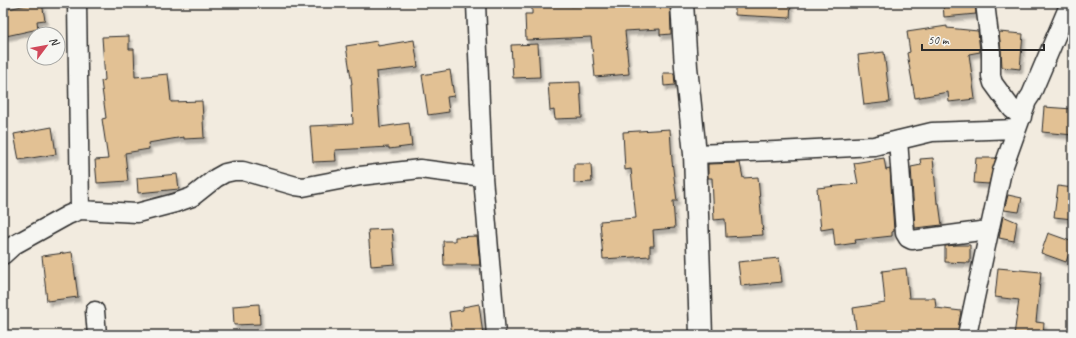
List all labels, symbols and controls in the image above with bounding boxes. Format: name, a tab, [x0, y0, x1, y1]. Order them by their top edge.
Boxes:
north arrow	[26, 26, 66, 66]
scale bar	[922, 26, 1044, 52]
text: 50 m	[928, 32, 950, 48]
text: N	[47, 34, 63, 49]

